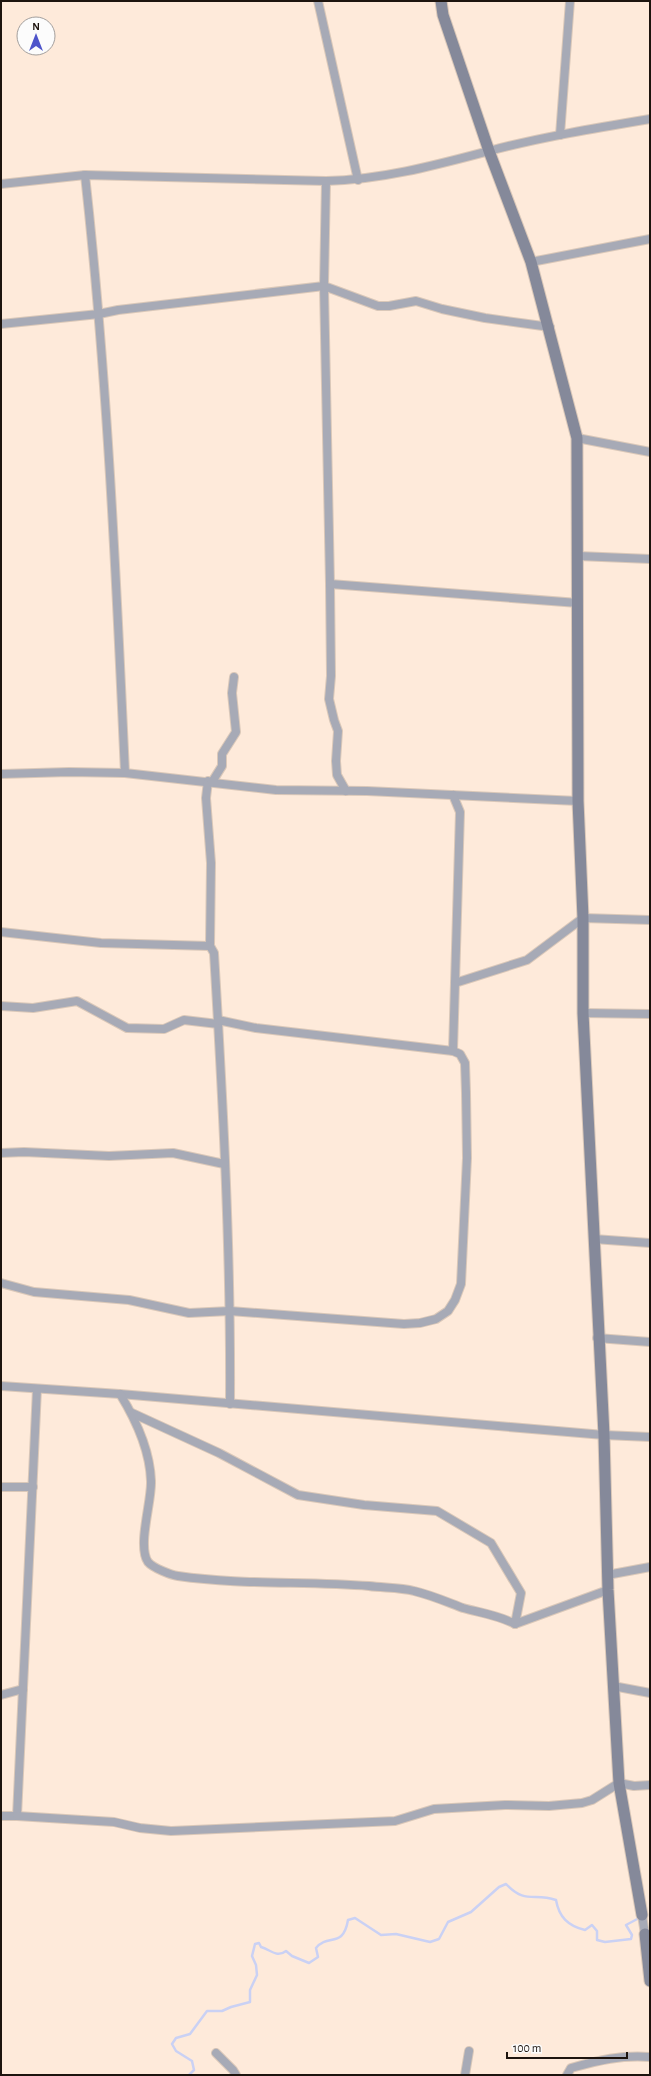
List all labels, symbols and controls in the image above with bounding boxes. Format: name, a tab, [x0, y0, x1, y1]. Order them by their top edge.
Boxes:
north arrow	[16, 16, 56, 56]
text: N	[32, 21, 40, 32]
scale bar	[507, 2034, 627, 2060]
text: 100 m	[513, 2042, 541, 2054]

